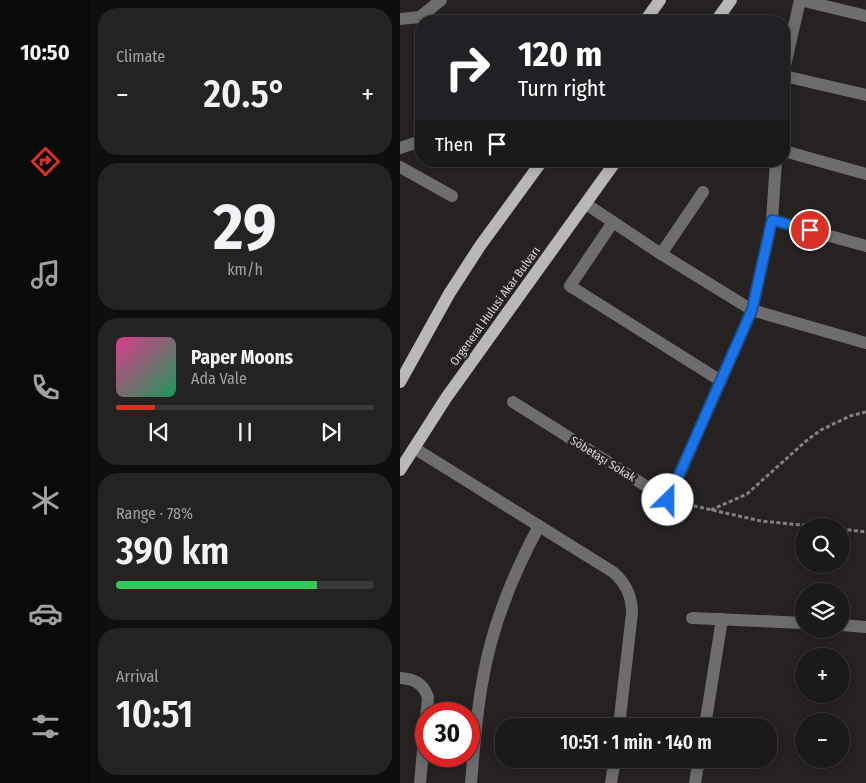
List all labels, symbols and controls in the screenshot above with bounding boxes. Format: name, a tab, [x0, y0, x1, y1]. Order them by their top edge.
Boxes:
text: 120 m	[518, 33, 602, 75]
icon: right	[435, 35, 500, 100]
text: 10:50	[20, 39, 70, 66]
text: Climate	[116, 47, 165, 66]
text: 20.5°	[204, 71, 286, 117]
text: Turn right	[518, 75, 606, 102]
text: −	[116, 78, 129, 111]
text: +	[361, 78, 374, 111]
icon: arrive	[483, 130, 511, 158]
text: Then	[435, 133, 473, 156]
icon: directions	[28, 144, 63, 179]
text: 29	[213, 188, 277, 266]
pin	[789, 209, 831, 251]
icon: arrive	[796, 216, 824, 244]
street label: Orgeneral Hulusi Akar Bulvarı	[447, 244, 543, 368]
icon: music	[28, 257, 63, 292]
text: km/h	[227, 260, 263, 279]
text: Paper Moons	[191, 346, 293, 369]
text: Ada Vale	[191, 369, 247, 388]
icon: phone	[28, 370, 63, 405]
icon: previous	[145, 418, 173, 446]
icon: pause	[231, 418, 259, 446]
icon: next	[317, 418, 345, 446]
street label: Söbetaşı Sokak	[568, 433, 639, 485]
position arrow	[641, 473, 693, 525]
icon: climate	[28, 483, 63, 518]
text: Range · 78%	[116, 504, 193, 523]
map controls	[795, 518, 850, 768]
button: search	[795, 518, 850, 573]
text: 390 km	[116, 528, 229, 574]
button: layers	[795, 583, 850, 638]
icon: car	[28, 596, 63, 631]
button: +	[795, 648, 850, 703]
text: Arrival	[116, 667, 158, 686]
text: 10:51	[116, 691, 193, 737]
speed limit sign: 30	[415, 702, 480, 767]
icon: filters	[28, 709, 63, 744]
button: −	[795, 713, 850, 768]
text: 10:51 · 1 min · 140 m	[560, 731, 712, 754]

